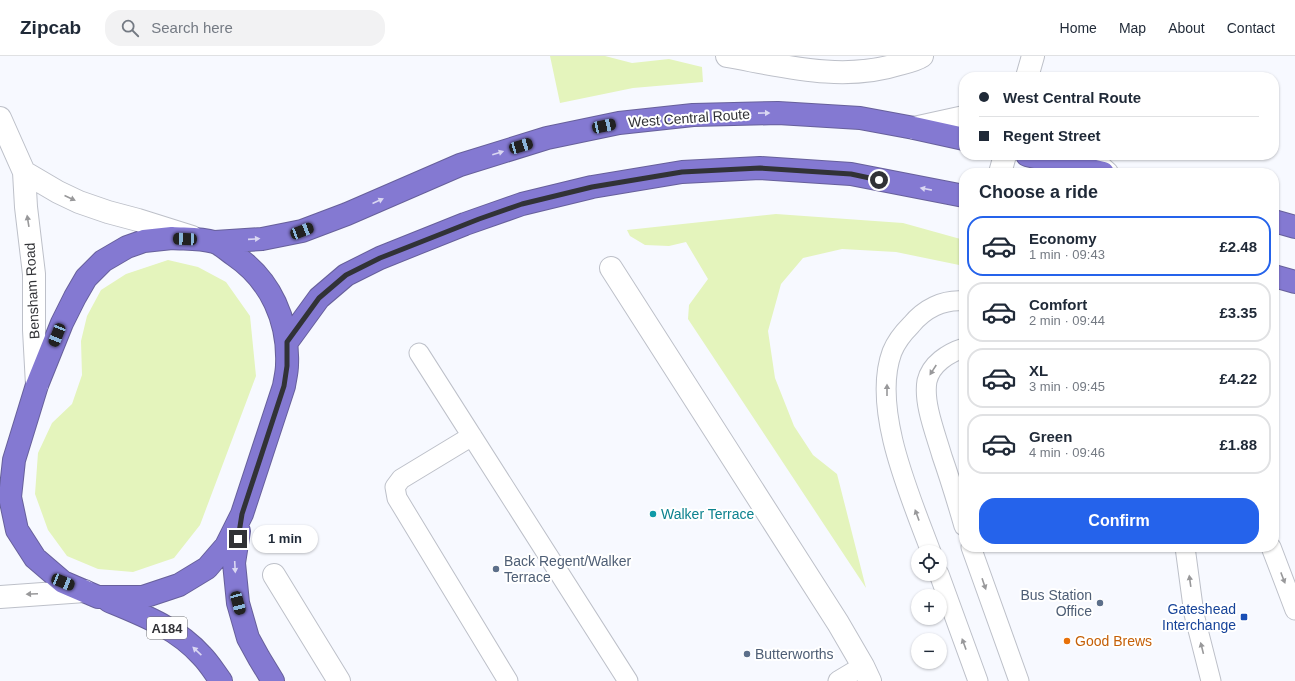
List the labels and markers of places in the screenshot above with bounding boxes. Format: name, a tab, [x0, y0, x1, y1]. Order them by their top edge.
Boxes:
place label: Walker Terrace	[661, 506, 755, 522]
marker: Walker Terrace	[648, 509, 658, 519]
place label: Back Regent/Walker Terrace	[504, 553, 631, 585]
marker: Back Regent/Walker Terrace	[491, 564, 501, 574]
place label: Bus Station Office	[1020, 587, 1092, 619]
marker: Bus Station Office	[1095, 598, 1105, 608]
place label: Gateshead Interchange	[1162, 601, 1236, 633]
marker: Gateshead Interchange	[1239, 612, 1249, 622]
place label: Good Brews	[1075, 633, 1152, 649]
marker: Good Brews	[1062, 636, 1072, 646]
place label: Butterworths	[755, 646, 834, 662]
marker: Butterworths	[742, 649, 752, 659]

